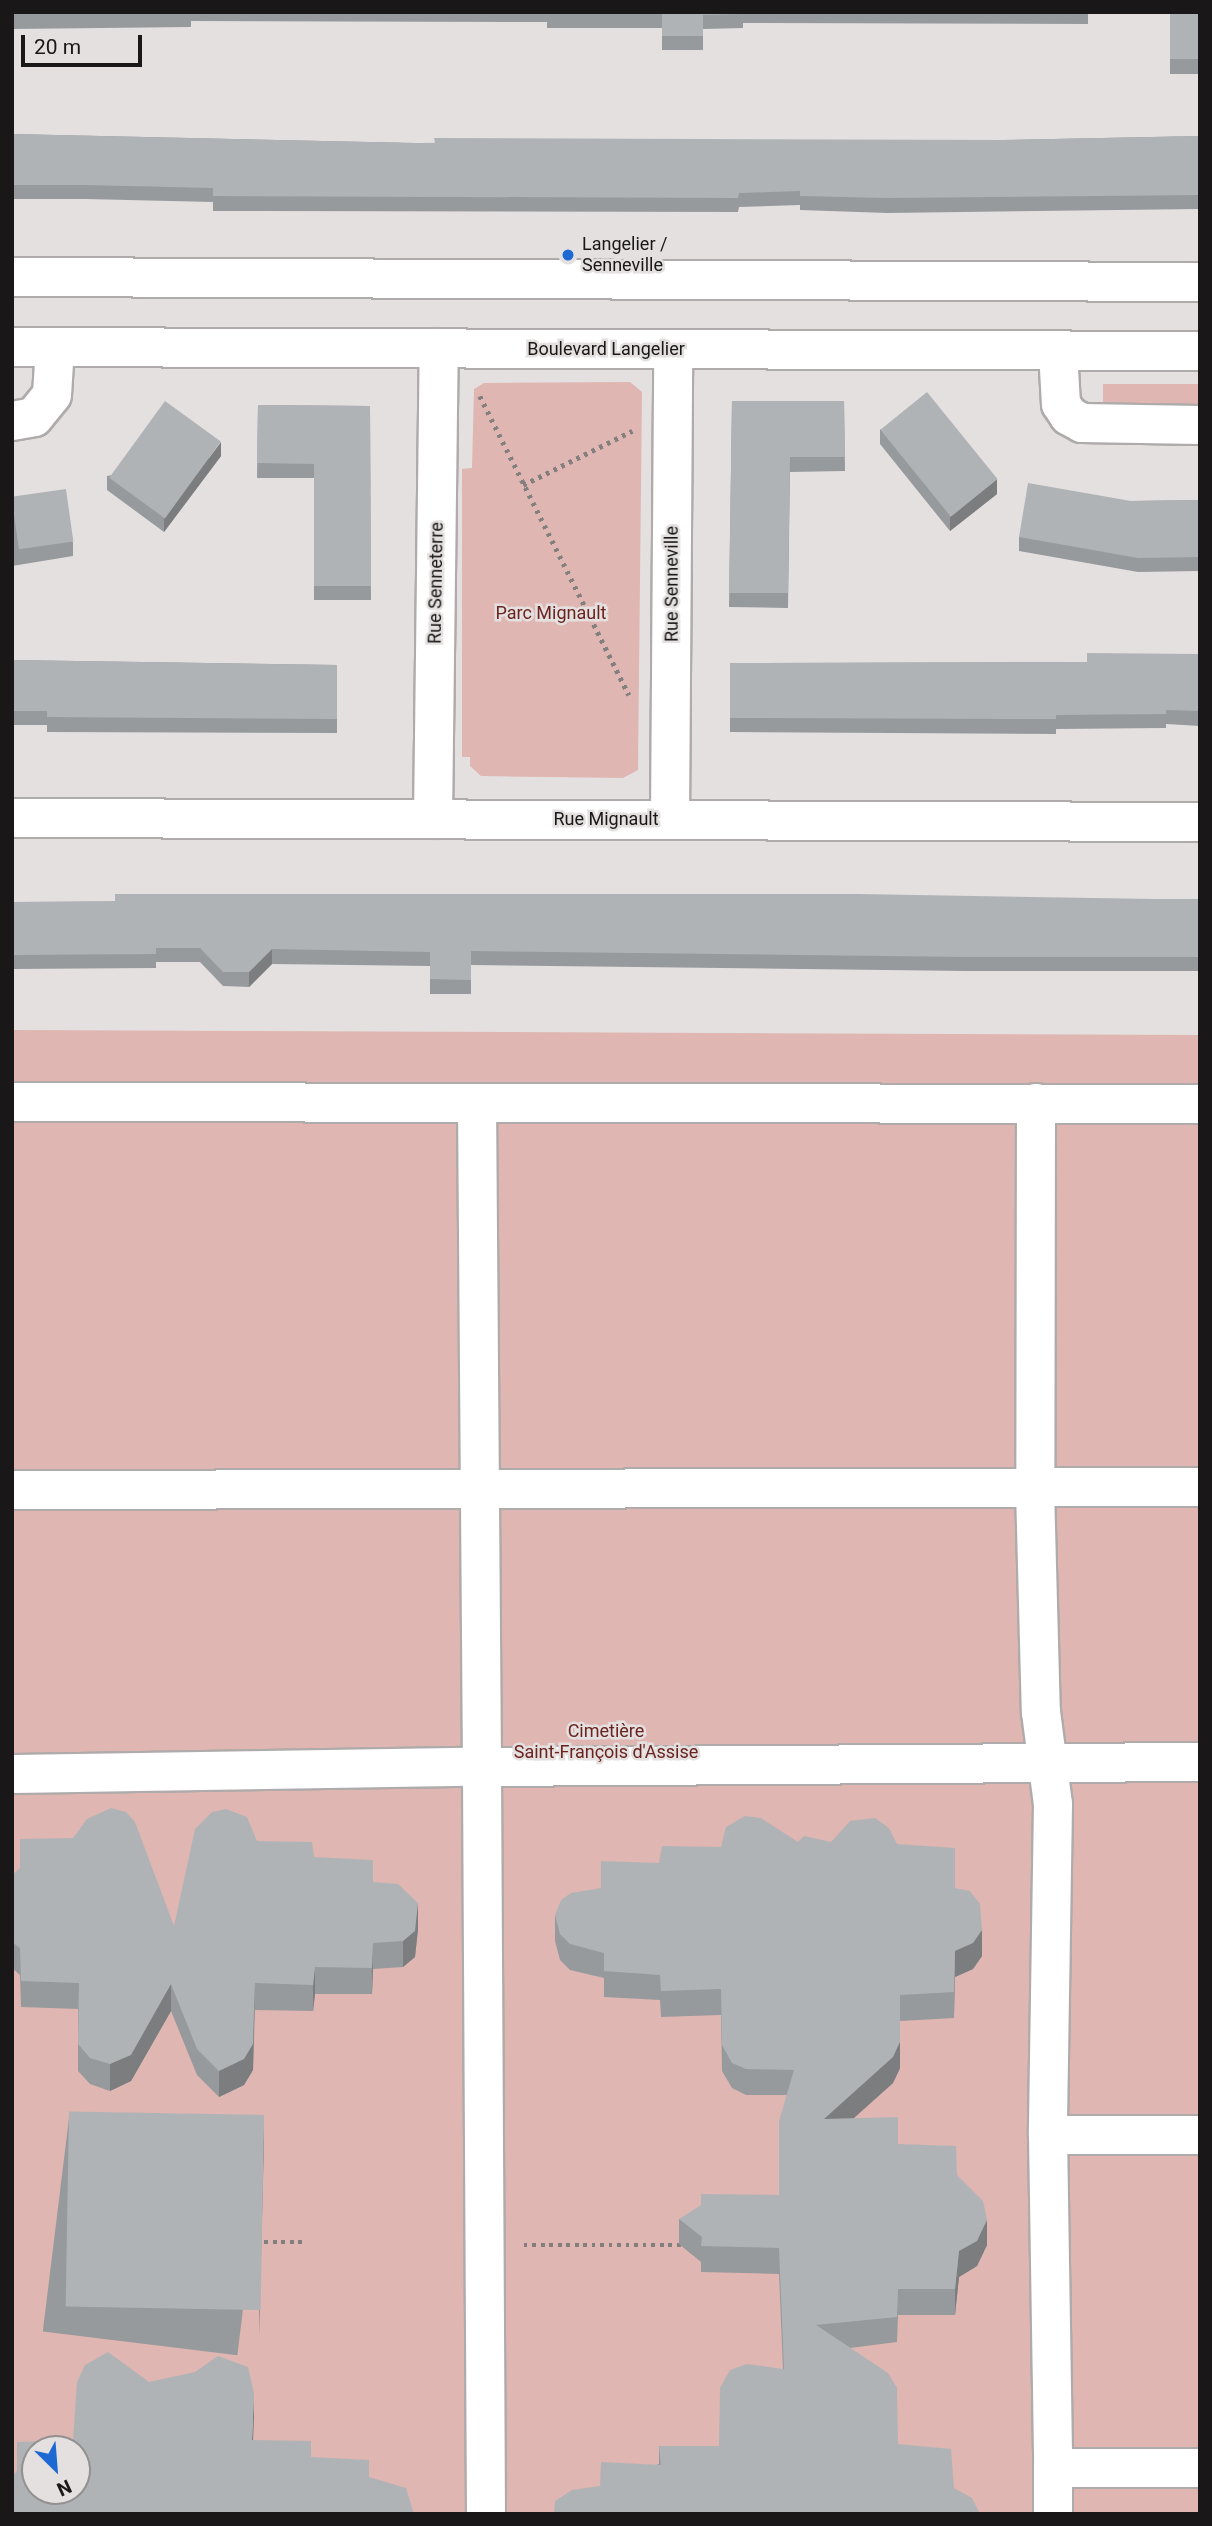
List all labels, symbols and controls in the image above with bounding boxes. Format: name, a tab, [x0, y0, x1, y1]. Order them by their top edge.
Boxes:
scale bar	[24, 21, 145, 65]
text: 20 m	[34, 35, 81, 59]
place label: Langelier / Senneville	[582, 234, 667, 276]
marker: Langelier / Senneville	[560, 247, 576, 263]
street label: Boulevard Langelier	[527, 338, 685, 360]
street label: Rue Senneterre	[424, 522, 448, 644]
street label: Rue Senneville	[661, 526, 683, 642]
park label: Parc Mignault	[496, 602, 606, 624]
street label: Rue Mignault	[553, 808, 659, 830]
park label: Cimetière Saint-François d'Assise	[514, 1721, 698, 1764]
north arrow	[21, 2435, 91, 2505]
text: N	[53, 2474, 75, 2501]

